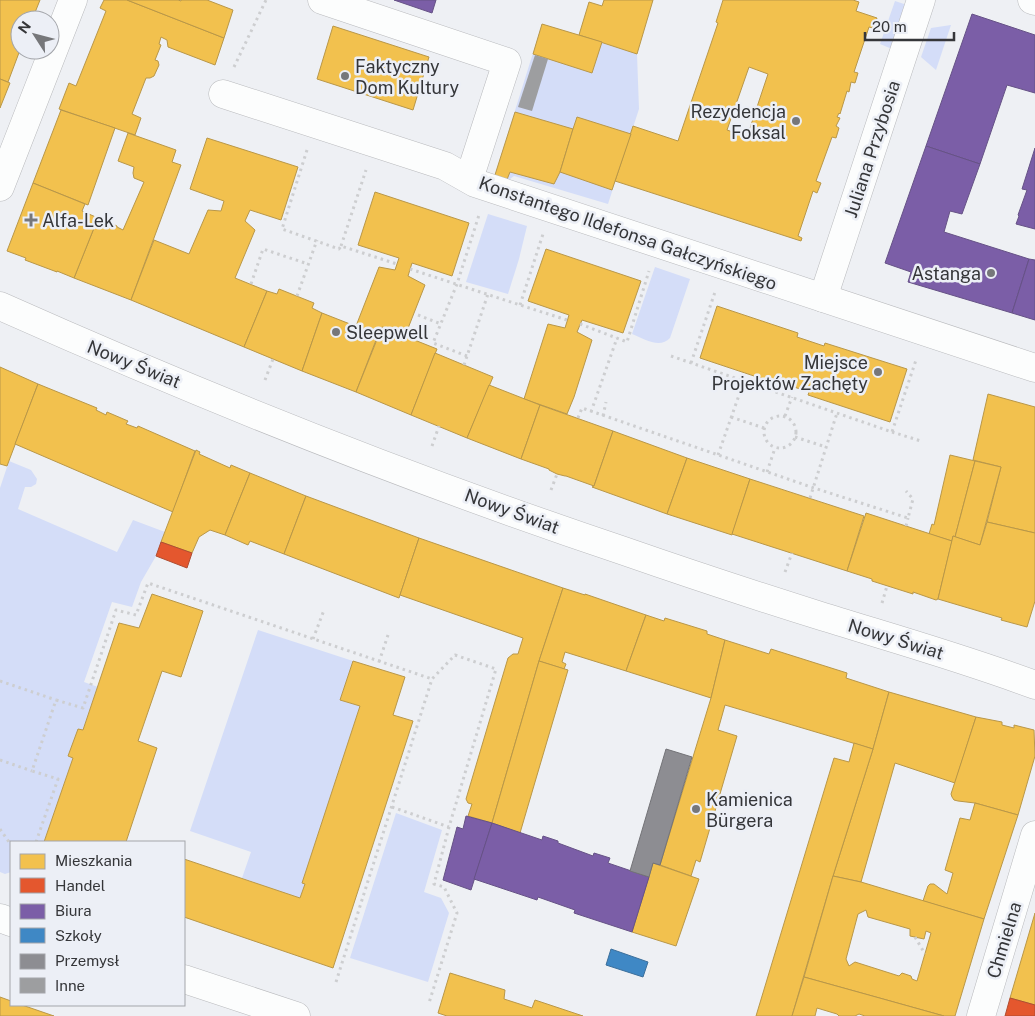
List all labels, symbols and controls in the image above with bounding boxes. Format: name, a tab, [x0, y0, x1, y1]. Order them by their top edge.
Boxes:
north arrow	[10, 10, 60, 60]
scale bar	[865, 10, 954, 42]
text: N	[15, 18, 34, 36]
text: 20 m	[872, 18, 907, 35]
place label: Faktyczny Dom Kultury	[355, 56, 459, 98]
marker: Faktyczny Dom Kultury	[339, 70, 351, 82]
street label: Juliana Przybosia	[840, 78, 904, 220]
place label: Rezydencja Foksal	[690, 101, 786, 143]
marker: Rezydencja Foksal	[790, 115, 802, 127]
street label: Konstantego Ildefonsa Gałczyńskiego	[476, 172, 780, 294]
place label: Alfa-Lek	[42, 210, 114, 231]
marker: Alfa-Lek	[24, 213, 38, 227]
place label: Astanga	[911, 263, 981, 284]
marker: Astanga	[985, 267, 997, 279]
place label: Sleepwell	[346, 322, 429, 343]
marker: Sleepwell	[330, 326, 342, 338]
street label: Nowy Świat	[84, 335, 184, 392]
place label: Miejsce Projektów Zachęty	[712, 352, 868, 394]
marker: Miejsce Projektów Zachęty	[872, 366, 884, 378]
street label: Nowy Świat	[462, 483, 562, 538]
street label: Nowy Świat	[846, 614, 947, 664]
place label: Kamienica Bürgera	[706, 789, 793, 831]
marker: Kamienica Bürgera	[690, 803, 702, 815]
legend	[10, 841, 185, 1006]
text: Mieszkania	[55, 852, 132, 869]
text: Handel	[55, 877, 105, 894]
street label: Chmielna	[982, 899, 1026, 981]
text: Biura	[55, 902, 91, 919]
text: Szkoły	[55, 927, 102, 944]
text: Przemysł	[55, 952, 120, 969]
text: Inne	[55, 977, 85, 994]

